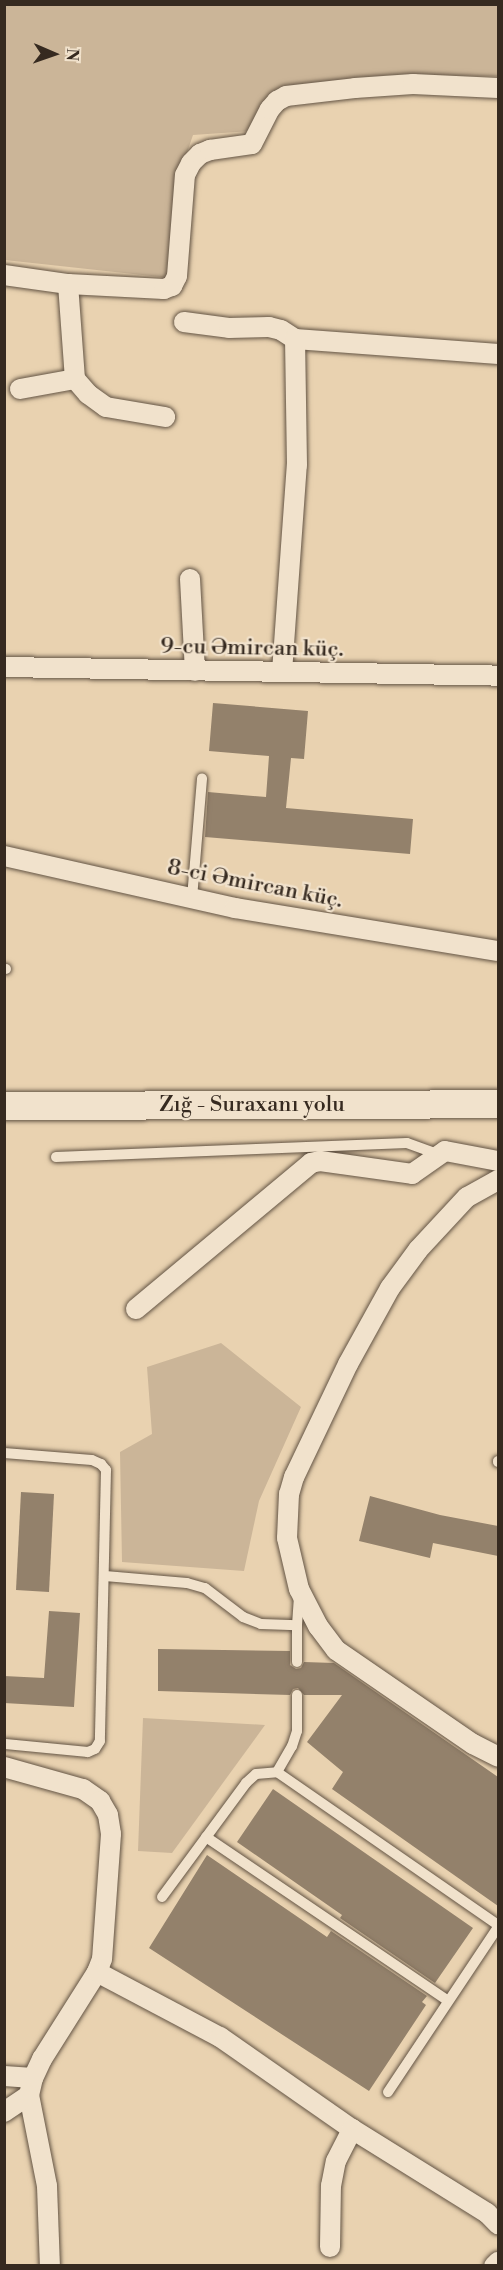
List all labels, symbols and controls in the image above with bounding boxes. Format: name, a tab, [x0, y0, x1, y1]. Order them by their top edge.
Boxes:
north arrow	[24, 24, 84, 84]
text: N	[62, 48, 82, 61]
street label: 9-cu Əmircan küç.	[160, 633, 344, 663]
street label: 8-ci Əmircan küç.	[165, 854, 345, 914]
street label: Zığ - Suraxanı yolu	[159, 1092, 345, 1118]

